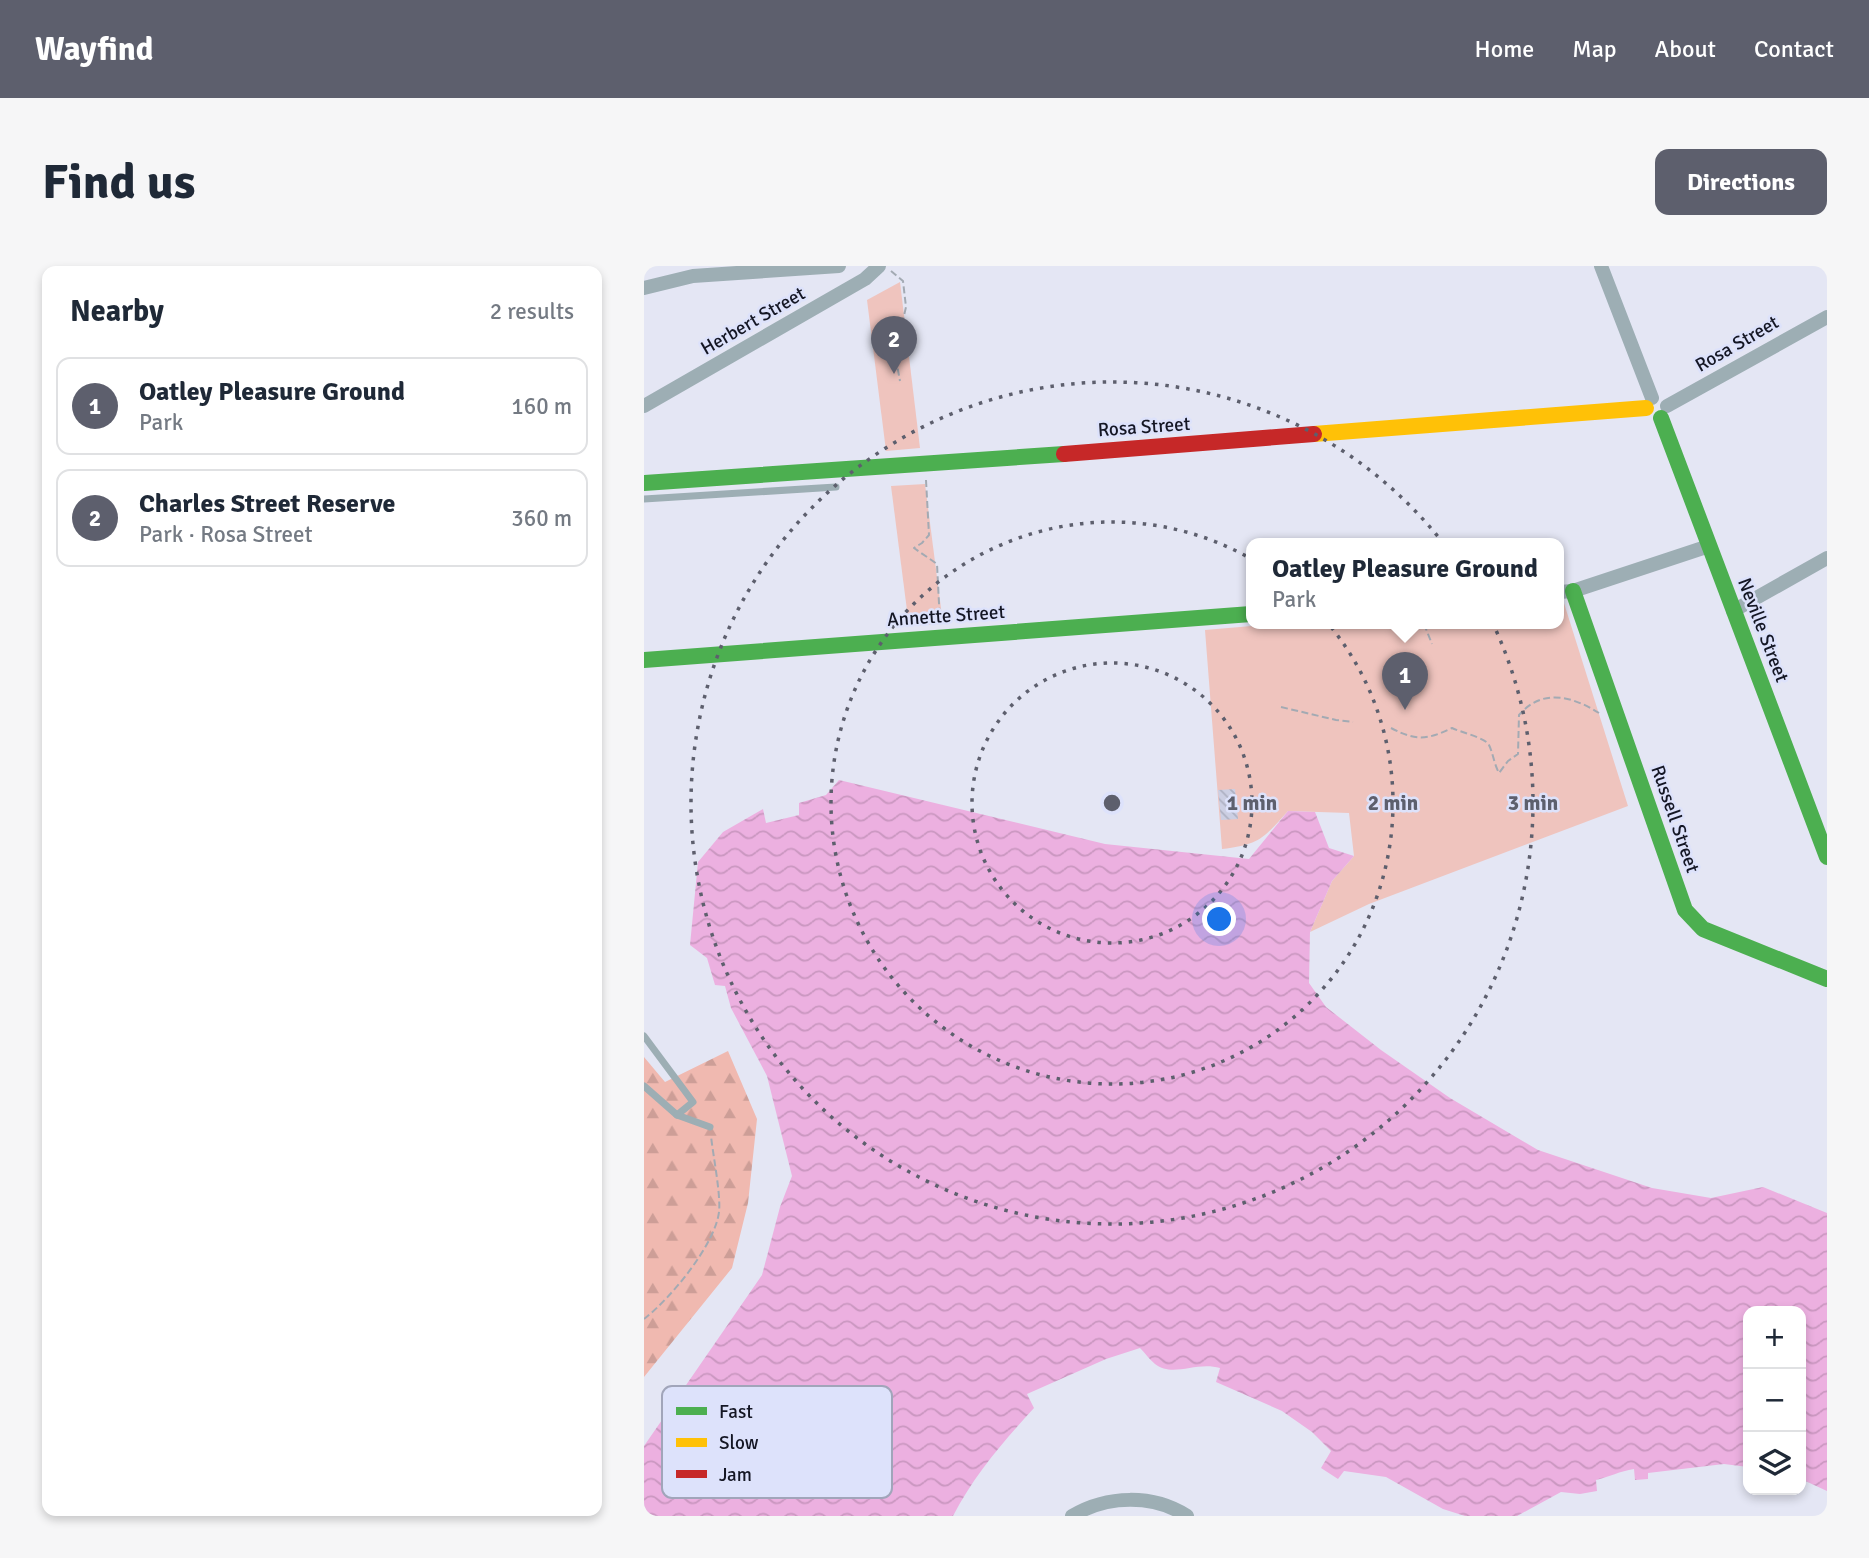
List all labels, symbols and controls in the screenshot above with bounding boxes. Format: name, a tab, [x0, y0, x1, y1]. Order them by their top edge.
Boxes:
text: Wayfind	[35, 29, 154, 70]
text: Home	[1474, 34, 1534, 64]
text: Map	[1572, 34, 1617, 64]
text: About	[1655, 34, 1716, 64]
text: Contact	[1754, 34, 1834, 64]
button: Directions	[1655, 149, 1827, 215]
text: Find us	[42, 152, 195, 212]
street label: Herbert Street	[697, 281, 810, 361]
text: Nearby	[70, 293, 164, 330]
text: 2 results	[490, 297, 574, 326]
street label: Rosa Street	[1691, 310, 1783, 378]
pin: 2	[871, 316, 917, 374]
text: Oatley Pleasure Ground	[139, 376, 405, 408]
text: 1	[89, 392, 101, 421]
text: 160 m	[511, 392, 572, 421]
text: Park	[139, 408, 183, 437]
street label: Rosa Street	[1097, 412, 1191, 442]
text: Charles Street Reserve	[139, 488, 395, 520]
text: 2	[89, 504, 101, 533]
text: 360 m	[511, 504, 572, 533]
text: Park · Rosa Street	[139, 520, 313, 549]
popup	[1246, 538, 1564, 629]
text: Oatley Pleasure Ground	[1272, 553, 1538, 585]
street label: Neville Street	[1732, 574, 1794, 686]
text: Park	[1272, 585, 1316, 614]
street label: Annette Street	[886, 600, 1006, 632]
pin: 1	[1382, 652, 1428, 710]
street label: Russell Street	[1645, 762, 1705, 876]
text: 1 min	[1227, 790, 1277, 816]
text: 2 min	[1368, 790, 1418, 816]
text: 3 min	[1508, 790, 1558, 816]
centre of rings	[1100, 791, 1124, 815]
your location	[1202, 902, 1236, 936]
map controls	[1743, 1306, 1806, 1495]
button: +	[1743, 1306, 1806, 1369]
button: −	[1743, 1369, 1806, 1432]
legend	[662, 1386, 892, 1498]
text: Fast	[719, 1400, 753, 1424]
text: Slow	[719, 1431, 759, 1455]
button: layers	[1743, 1432, 1806, 1495]
text: Jam	[719, 1463, 752, 1487]

